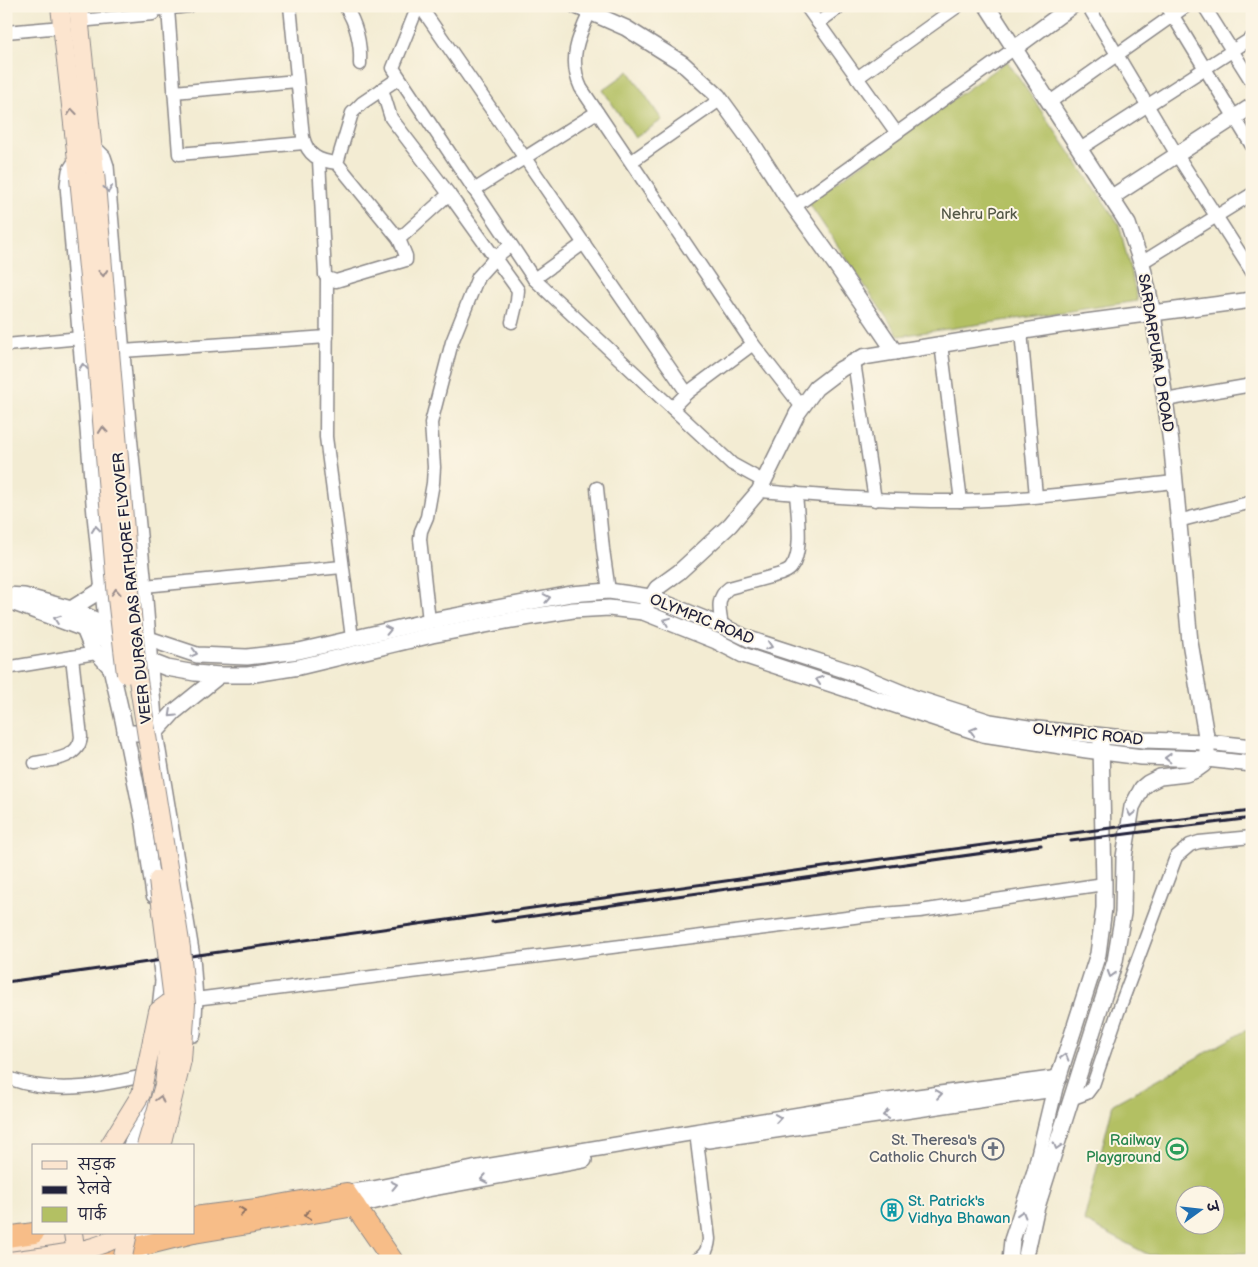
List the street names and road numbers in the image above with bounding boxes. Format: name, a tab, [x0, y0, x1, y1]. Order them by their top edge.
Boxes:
street label: SARDARPURA D ROAD	[1134, 272, 1177, 434]
street label: VEER DURGA DAS RATHORE FLYOVER	[109, 451, 156, 725]
street label: OLYMPIC ROAD	[647, 590, 757, 649]
street label: OLYMPIC ROAD	[1032, 719, 1144, 750]

